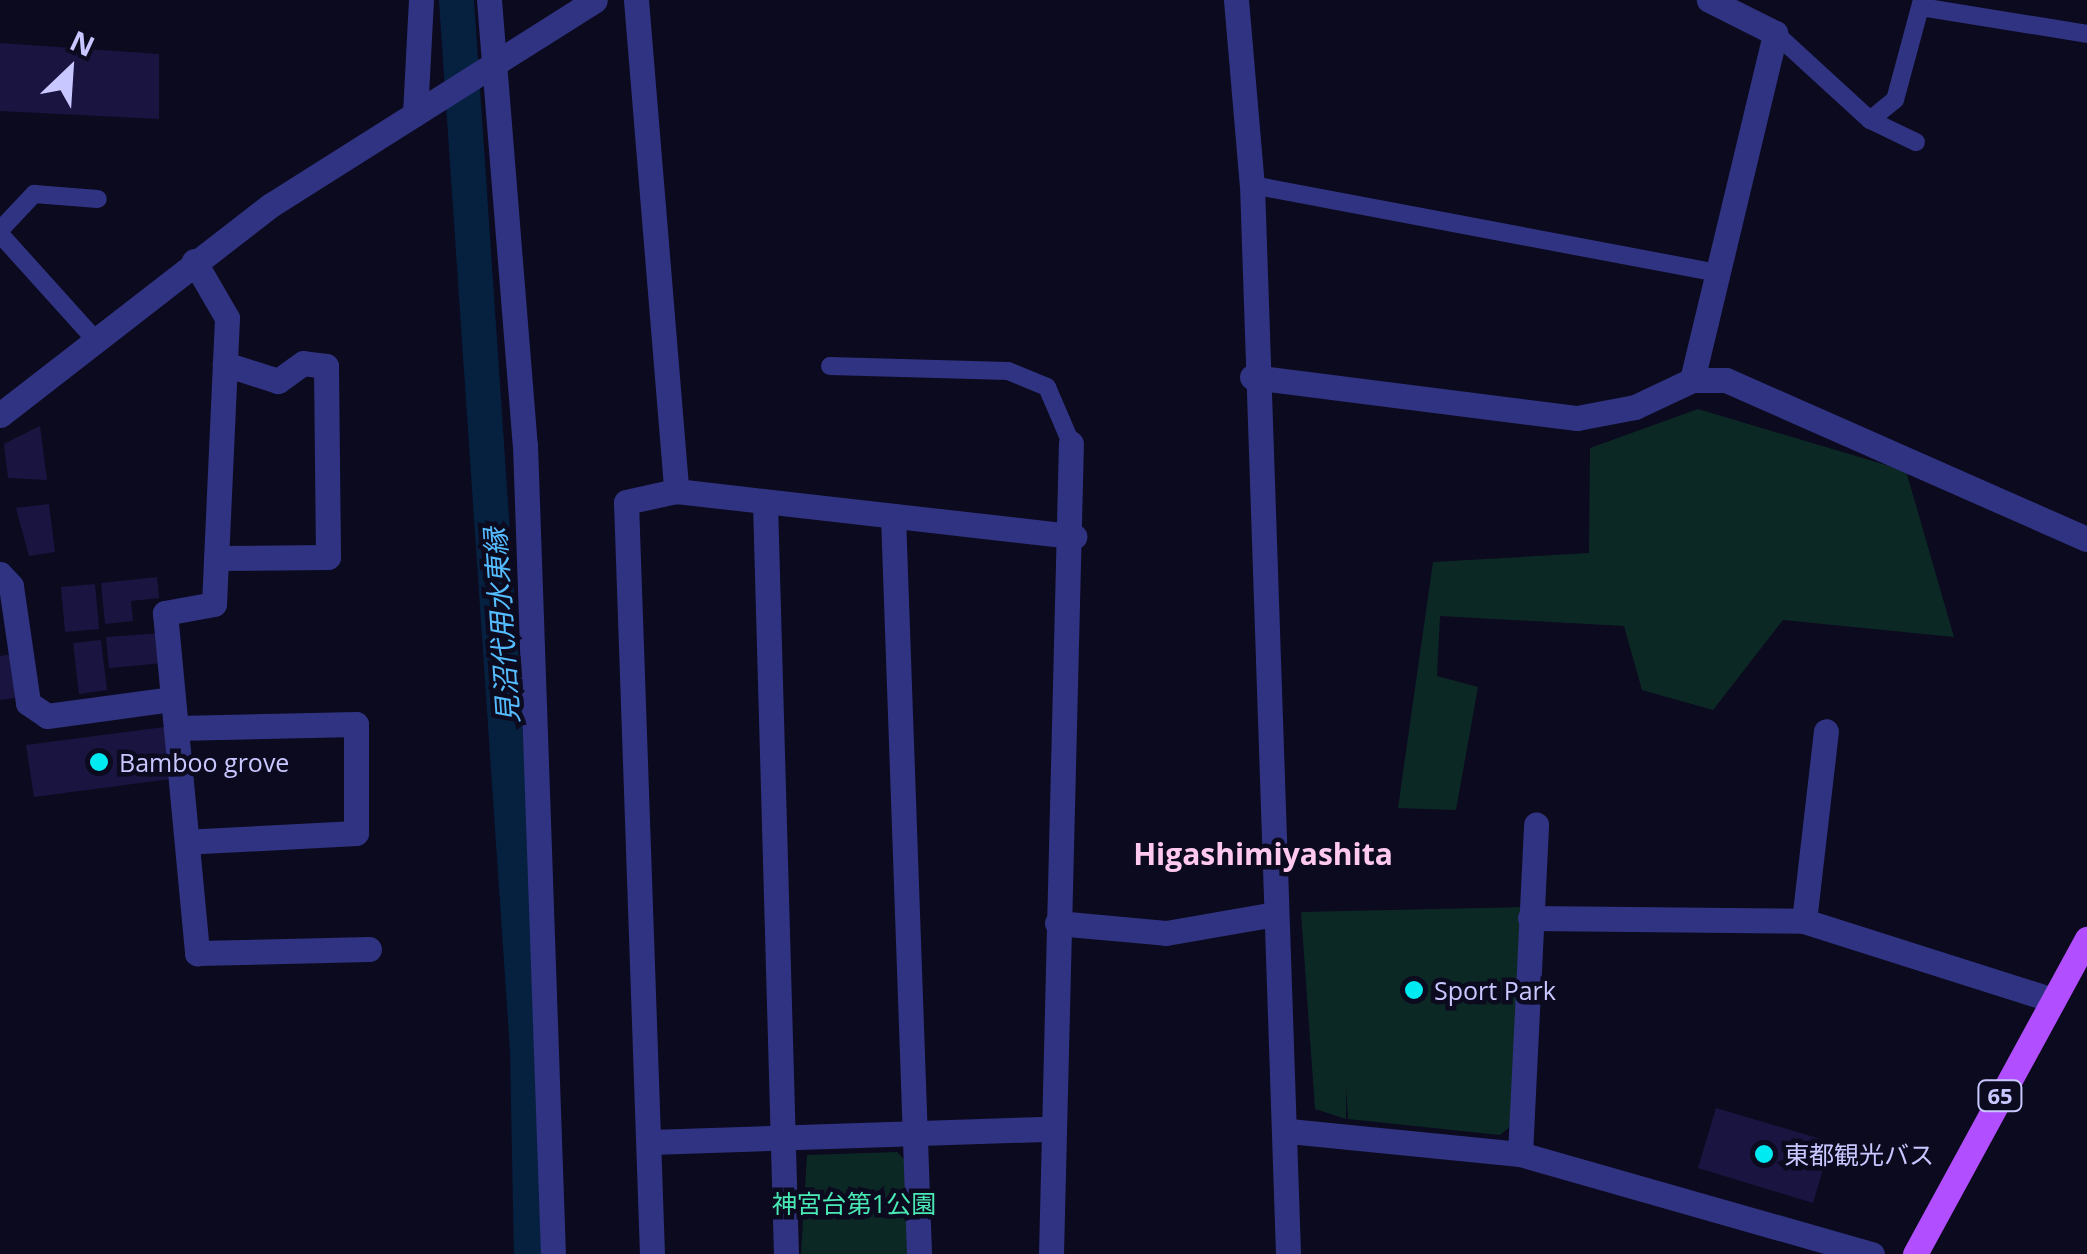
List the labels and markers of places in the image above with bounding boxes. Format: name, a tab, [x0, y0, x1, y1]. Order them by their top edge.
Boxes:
place label: Bamboo grove	[119, 747, 289, 777]
marker: Bamboo grove	[88, 751, 110, 773]
place label: Sport Park	[1434, 975, 1556, 1005]
marker: Sport Park	[1403, 979, 1425, 1001]
place label: 東都観光バス	[1784, 1139, 1934, 1169]
marker: 東都観光バス	[1753, 1143, 1775, 1165]

